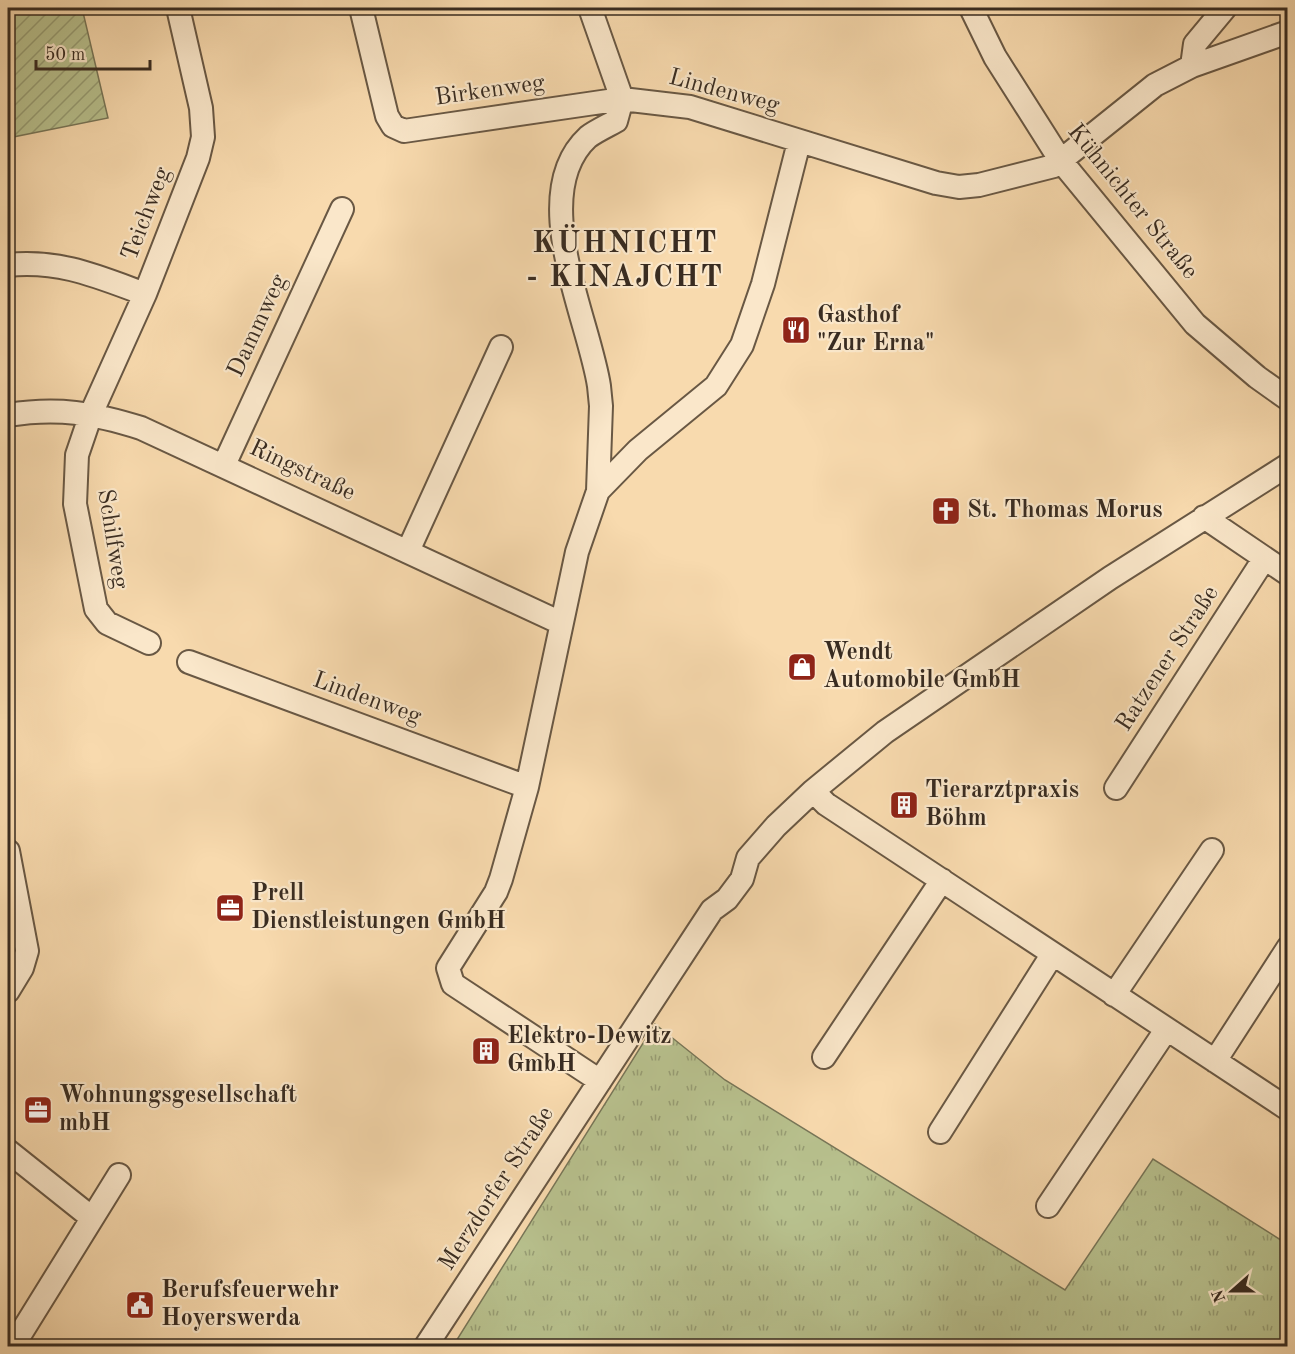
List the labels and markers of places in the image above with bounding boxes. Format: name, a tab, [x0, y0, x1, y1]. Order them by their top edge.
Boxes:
place label: Gasthof "Zur Erna"	[817, 304, 934, 356]
restaurant icon: Gasthof "Zur Erna"	[780, 314, 812, 346]
church icon: St. Thomas Morus	[930, 495, 962, 527]
place label: St. Thomas Morus	[967, 499, 1163, 523]
place label: Wendt Automobile GmbH	[823, 641, 1021, 693]
shop icon: Wendt Automobile GmbH	[786, 651, 818, 683]
place label: Tierarztpraxis Böhm	[925, 779, 1079, 831]
building icon: Tierarztpraxis Böhm	[888, 789, 920, 821]
place label: Prell Dienstleistungen GmbH	[251, 882, 506, 934]
office icon: Prell Dienstleistungen GmbH	[214, 892, 246, 924]
place label: Elektro-Dewitz GmbH	[507, 1025, 672, 1077]
building icon: Elektro-Dewitz GmbH	[470, 1035, 502, 1067]
place label: Wohnungsgesellschaft mbH	[59, 1084, 297, 1136]
office icon: Wohnungsgesellschaft mbH	[22, 1094, 54, 1126]
place label: Berufsfeuerwehr Hoyerswerda	[161, 1279, 339, 1331]
public building icon: Berufsfeuerwehr Hoyerswerda	[124, 1289, 156, 1321]

